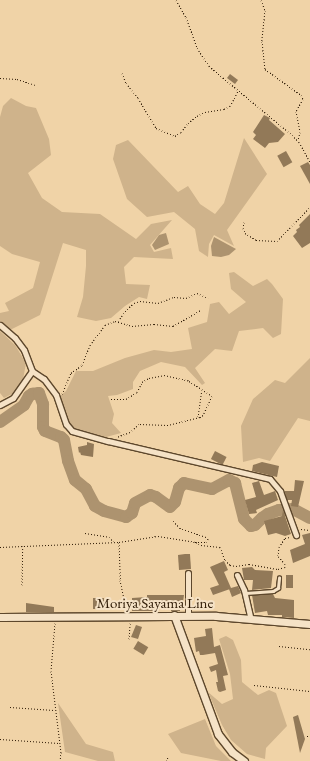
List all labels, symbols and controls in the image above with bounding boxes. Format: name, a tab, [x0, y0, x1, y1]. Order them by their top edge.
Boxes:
street label: Moriya Sayama Line	[97, 594, 213, 612]

